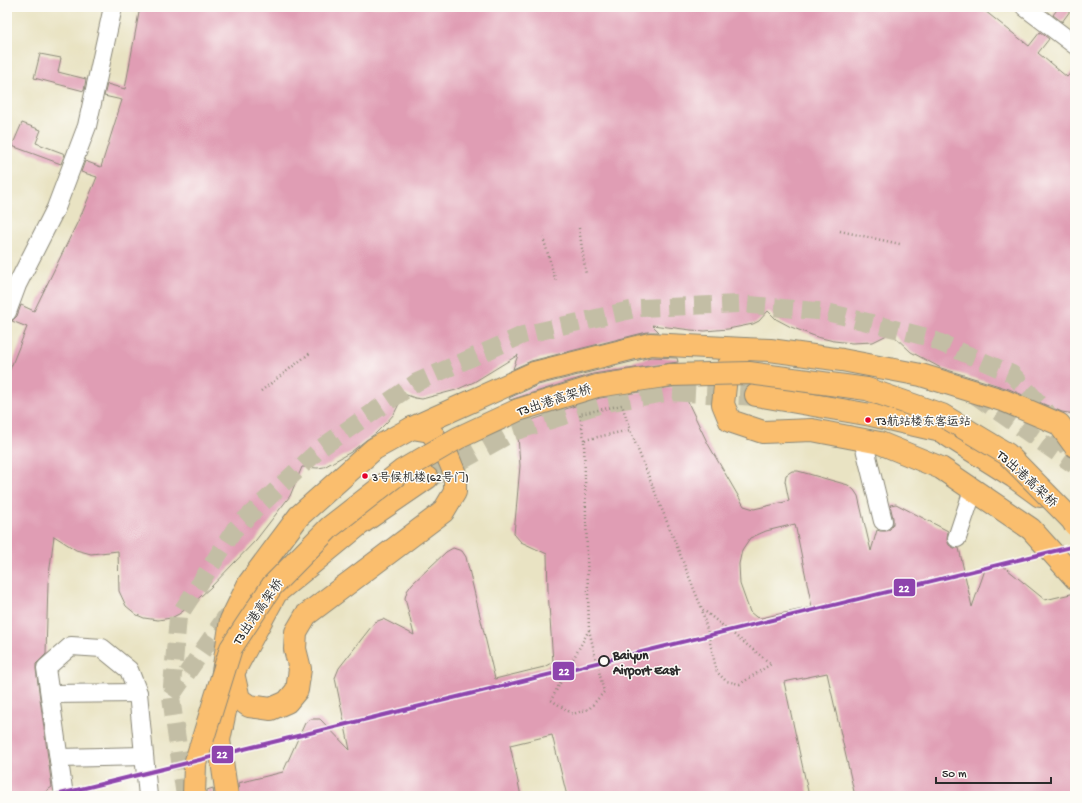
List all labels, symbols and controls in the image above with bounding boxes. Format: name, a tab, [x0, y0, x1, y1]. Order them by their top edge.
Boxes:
street label: T3出港高架桥	[515, 381, 594, 421]
marker: T3航站楼东客运站	[863, 415, 873, 425]
place label: T3航站楼东客运站	[875, 415, 971, 430]
street label: T3出港高架桥	[992, 447, 1060, 511]
marker: 3号候机楼(62号门)	[360, 471, 370, 481]
place label: 3号候机楼(62号门)	[371, 471, 469, 486]
street label: T3出港高架桥	[230, 576, 287, 649]
line badge: 22	[893, 578, 916, 597]
text: 22	[899, 584, 910, 596]
place label: Baiyun Airport East	[612, 649, 681, 680]
marker: Baiyun Airport East	[598, 655, 610, 667]
line badge: 22	[552, 661, 575, 681]
text: 22	[559, 667, 570, 679]
line badge: 22	[211, 745, 234, 764]
text: 22	[217, 750, 228, 762]
scale bar	[936, 759, 1051, 785]
text: 50 m	[942, 768, 967, 782]

